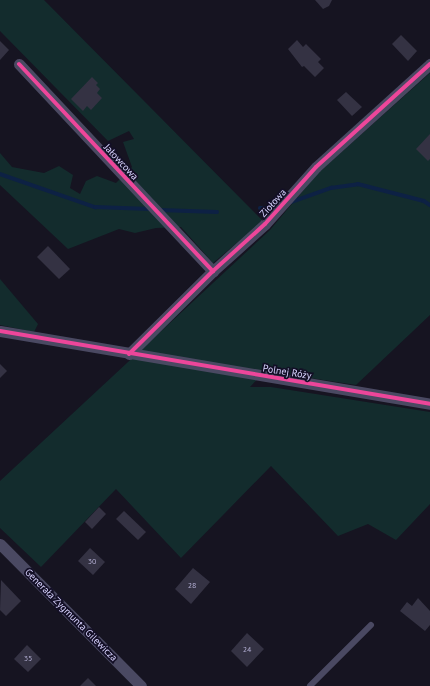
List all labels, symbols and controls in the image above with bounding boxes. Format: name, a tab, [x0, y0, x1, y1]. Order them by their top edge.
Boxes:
street label: Jałowcowa	[101, 141, 141, 183]
street label: Ziołowa	[257, 186, 289, 220]
street label: Polnej Róży	[262, 362, 312, 382]
house number: 30	[88, 557, 96, 567]
street label: Generała Zygmunta Gilewicza	[22, 566, 120, 664]
house number: 28	[188, 581, 196, 591]
house number: 24	[243, 645, 251, 655]
house number: 35	[24, 654, 32, 664]

